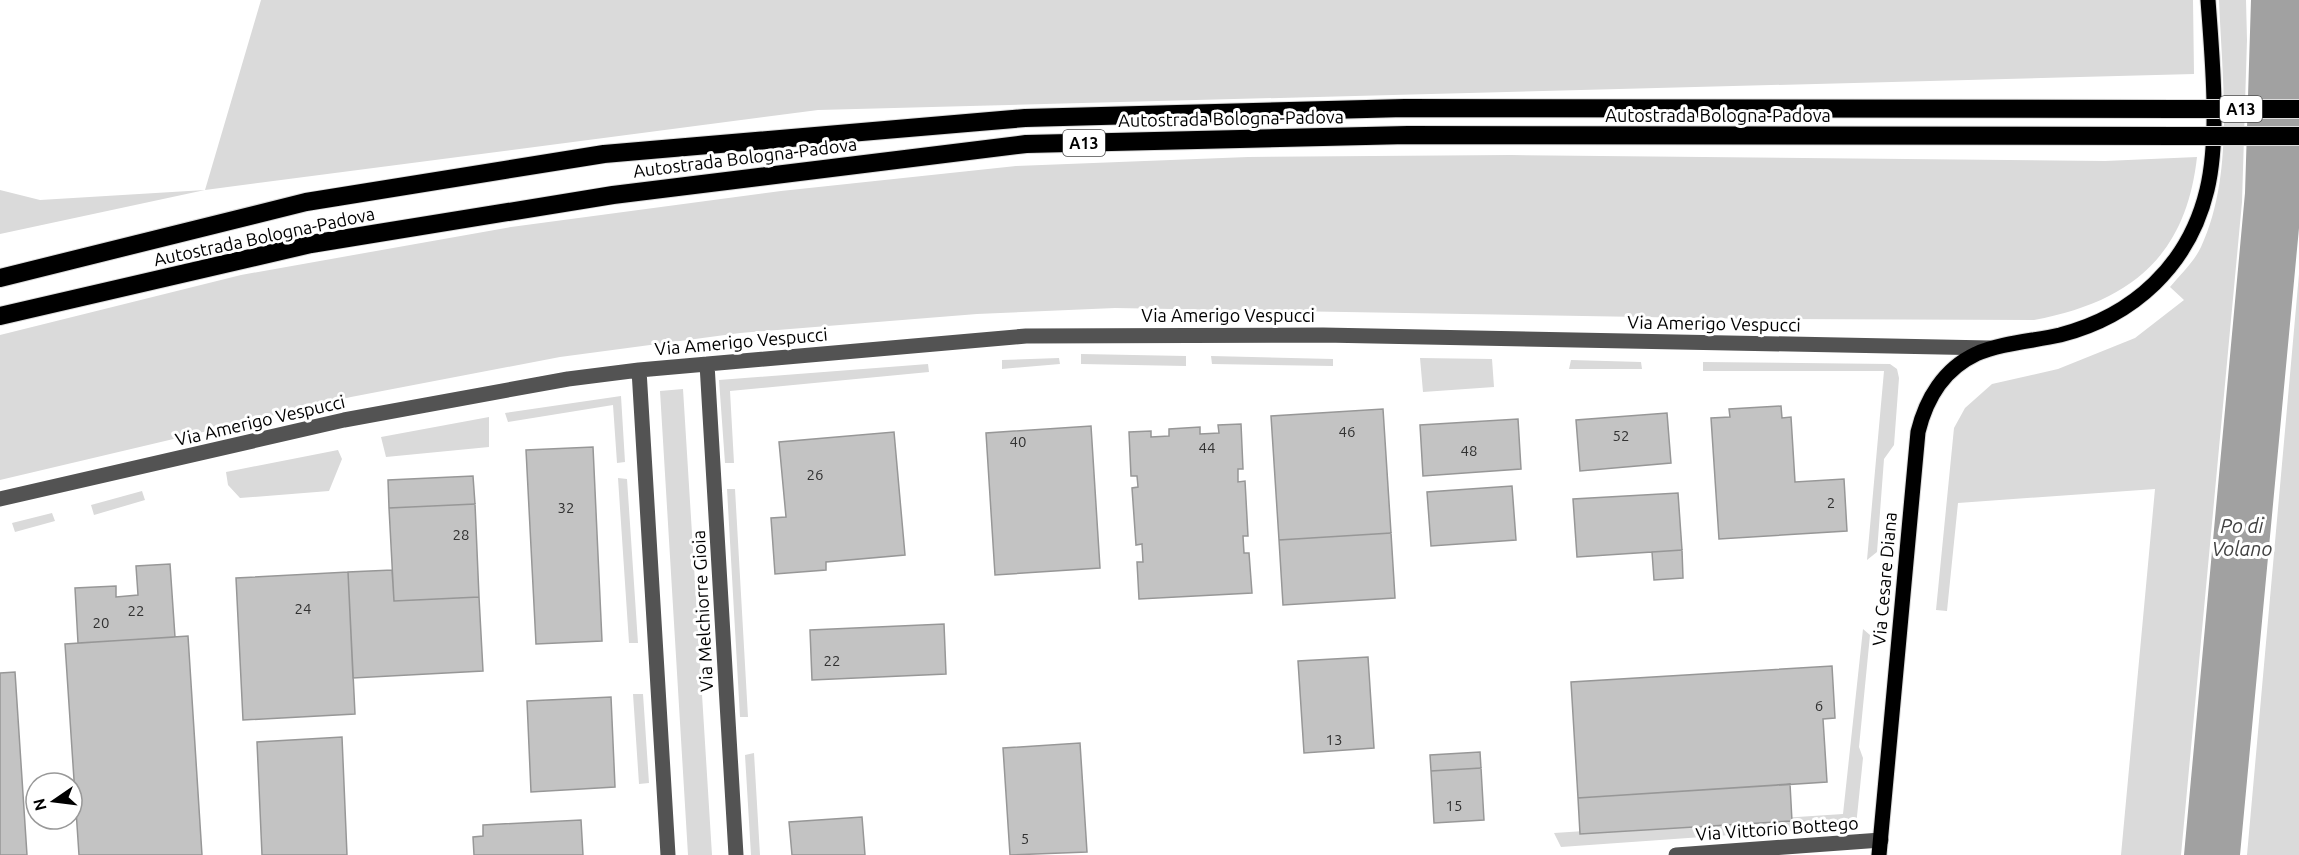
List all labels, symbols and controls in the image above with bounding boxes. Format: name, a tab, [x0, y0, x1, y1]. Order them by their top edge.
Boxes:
road number: A13	[2220, 96, 2262, 122]
street label: Autostrada Bologna-Padova	[1605, 105, 1831, 125]
street label: Autostrada Bologna-Padova	[1118, 106, 1344, 130]
road number: A13	[1063, 130, 1105, 156]
street label: Autostrada Bologna-Padova	[632, 133, 858, 181]
street label: Autostrada Bologna-Padova	[152, 203, 376, 269]
street label: Via Amerigo Vespucci	[1141, 305, 1315, 325]
street label: Via Amerigo Vespucci	[1627, 311, 1801, 335]
street label: Via Amerigo Vespucci	[654, 323, 828, 359]
street label: Via Amerigo Vespucci	[173, 391, 347, 449]
house number: 46	[1339, 423, 1355, 440]
house number: 52	[1613, 427, 1629, 444]
house number: 40	[1010, 433, 1026, 450]
house number: 44	[1199, 439, 1215, 456]
house number: 48	[1461, 442, 1477, 459]
house number: 26	[807, 466, 823, 483]
house number: 2	[1827, 494, 1835, 511]
house number: 32	[558, 499, 574, 516]
street label: Via Cesare Diana	[1868, 511, 1900, 647]
water label: Po di Volano	[2212, 514, 2273, 560]
house number: 28	[453, 526, 469, 543]
street label: Via Melchiorre Gioia	[688, 530, 716, 692]
house number: 24	[295, 600, 311, 617]
house number: 22	[128, 602, 144, 619]
house number: 20	[93, 614, 109, 631]
house number: 22	[824, 652, 840, 669]
house number: 6	[1815, 697, 1823, 714]
house number: 13	[1326, 731, 1342, 748]
north arrow	[24, 771, 84, 831]
text: N	[29, 797, 50, 813]
house number: 15	[1446, 797, 1462, 814]
street label: Via Vittorio Bottego	[1695, 812, 1859, 844]
house number: 5	[1021, 830, 1029, 847]

